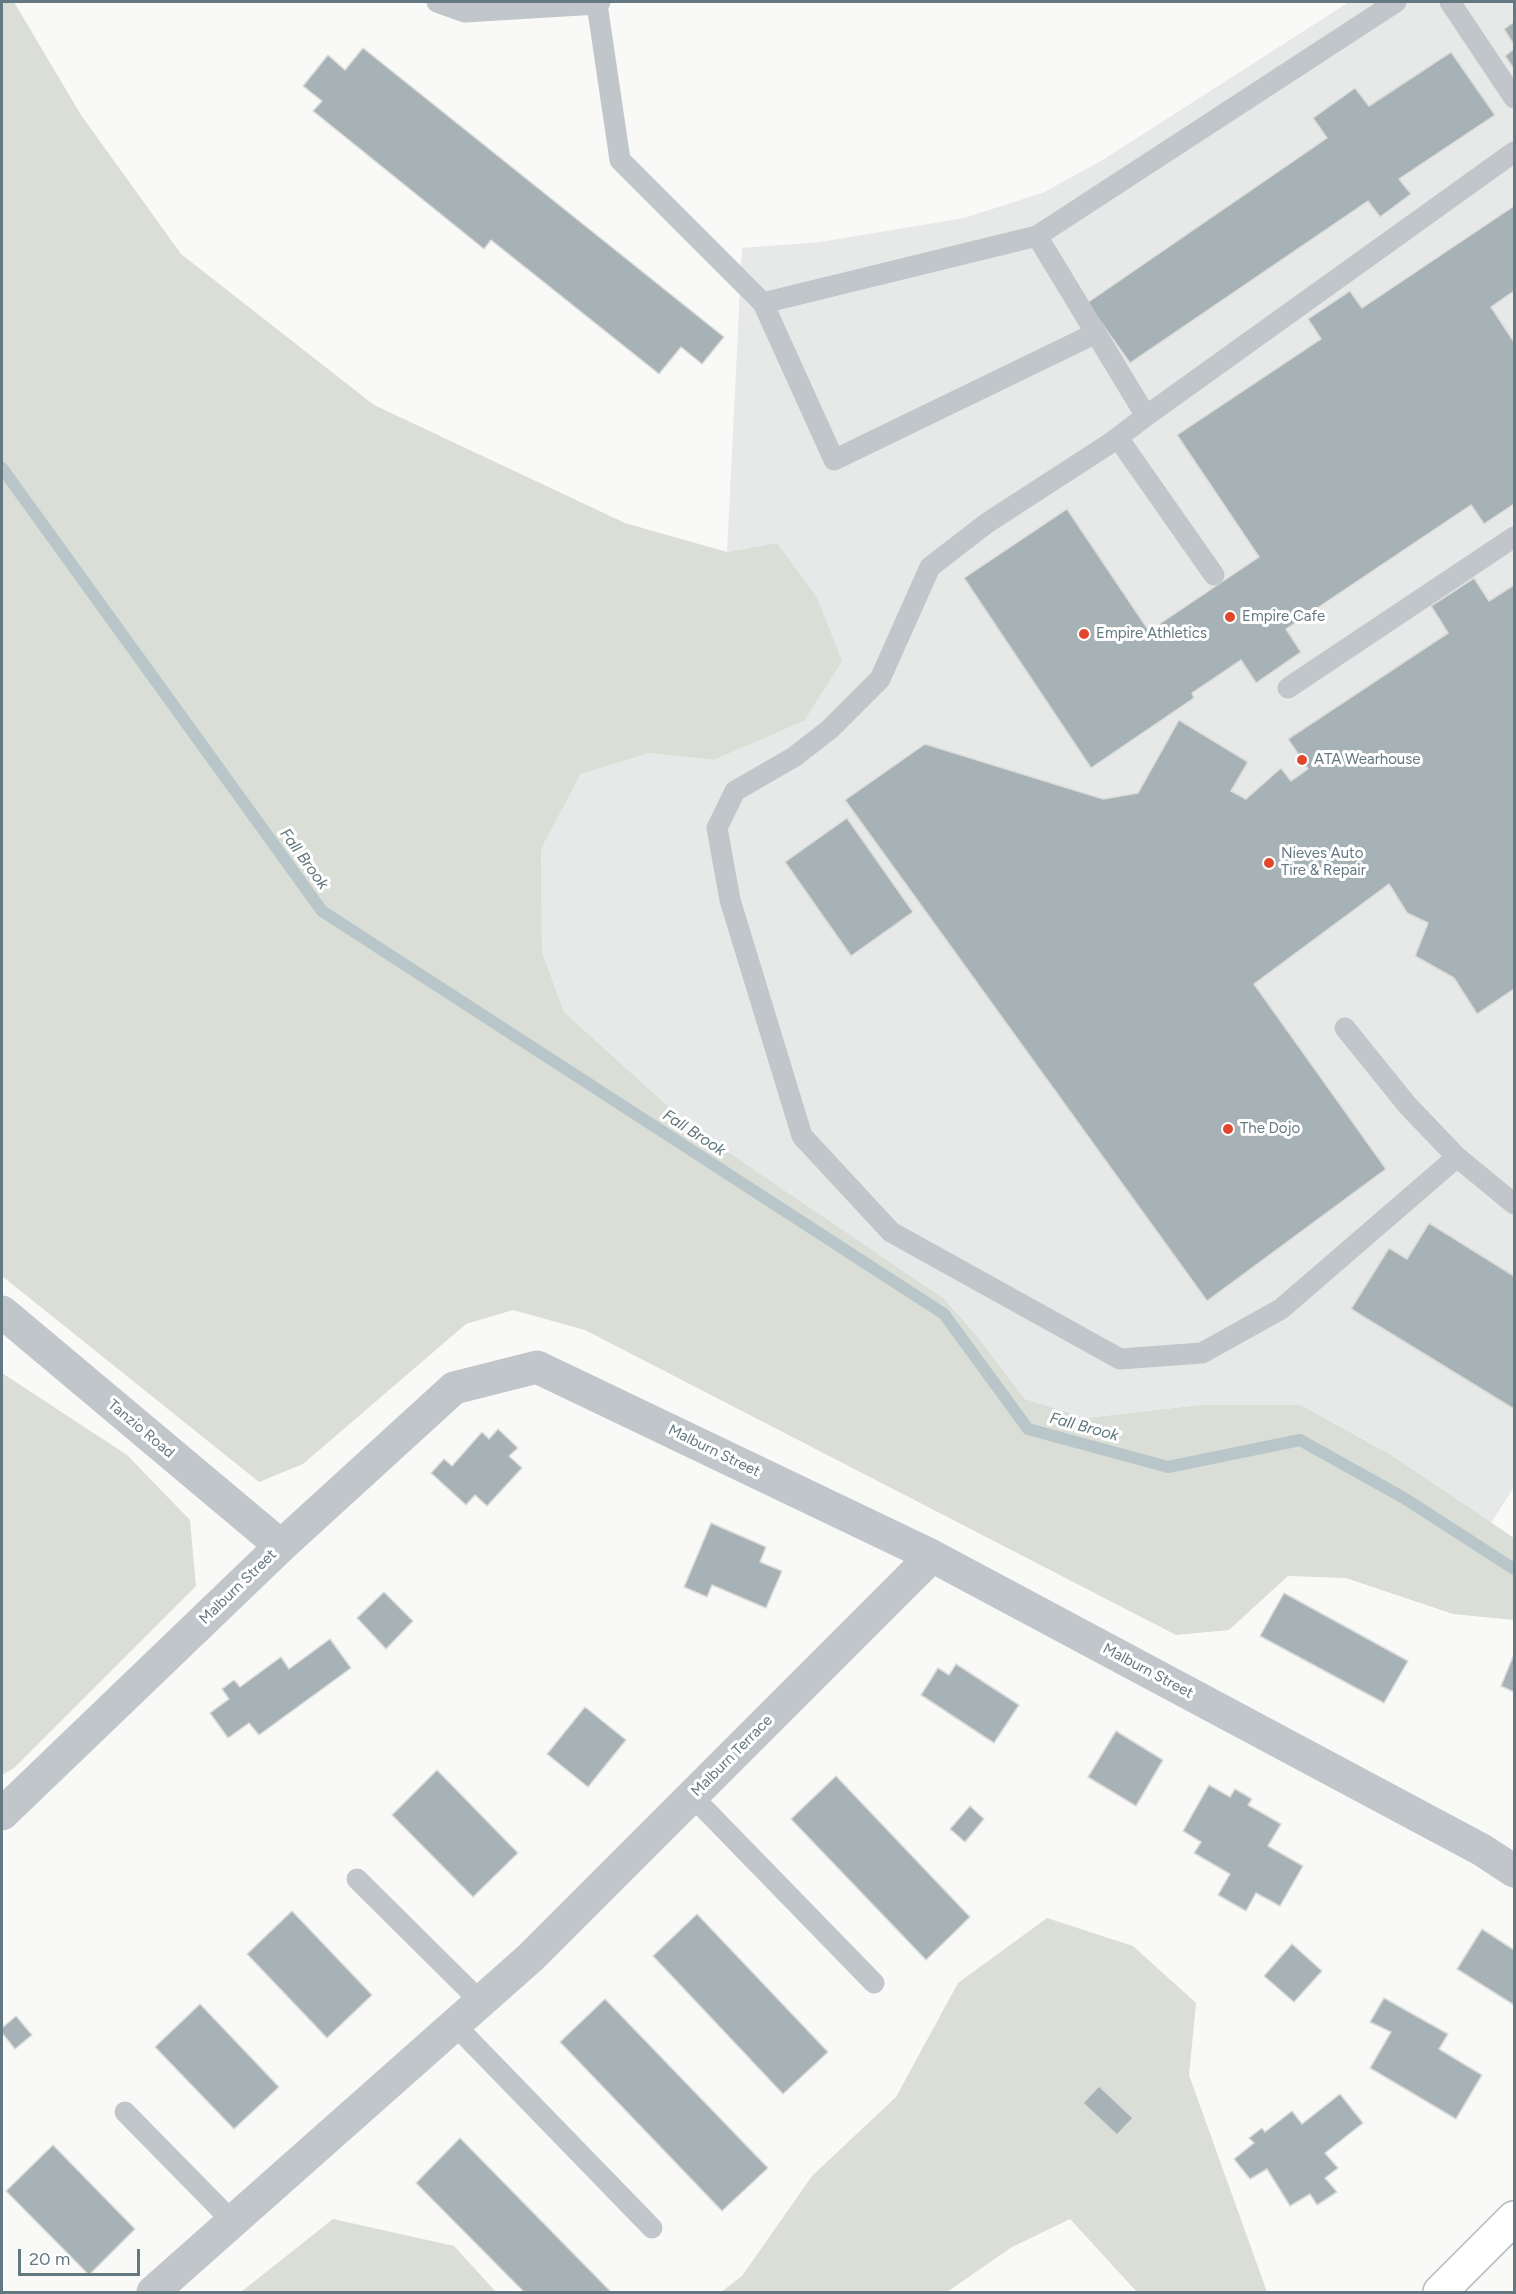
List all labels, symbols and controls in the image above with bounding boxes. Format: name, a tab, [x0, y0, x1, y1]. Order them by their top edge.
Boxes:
place label: Empire Cafe	[1242, 608, 1325, 626]
marker: Empire Cafe	[1223, 610, 1237, 624]
place label: Empire Athletics	[1096, 625, 1207, 643]
marker: Empire Athletics	[1077, 627, 1091, 641]
place label: ATA Wearhouse	[1314, 751, 1420, 769]
marker: ATA Wearhouse	[1295, 753, 1309, 767]
water label: Fall Brook	[275, 825, 333, 893]
place label: Nieves Auto Tire & Repair	[1281, 845, 1366, 880]
marker: Nieves Auto Tire & Repair	[1262, 856, 1276, 870]
water label: Fall Brook	[659, 1106, 729, 1160]
place label: The Dojo	[1240, 1120, 1300, 1138]
marker: The Dojo	[1221, 1122, 1235, 1136]
street label: Tanzio Road	[104, 1396, 178, 1462]
water label: Fall Brook	[1047, 1409, 1121, 1445]
street label: Malburn Street	[665, 1421, 763, 1481]
street label: Malburn Street	[196, 1546, 280, 1628]
street label: Malburn Street	[1100, 1640, 1196, 1702]
street label: Malburn Terrace	[688, 1712, 776, 1800]
scale bar	[21, 2237, 142, 2275]
text: 20 m	[29, 2248, 70, 2270]

